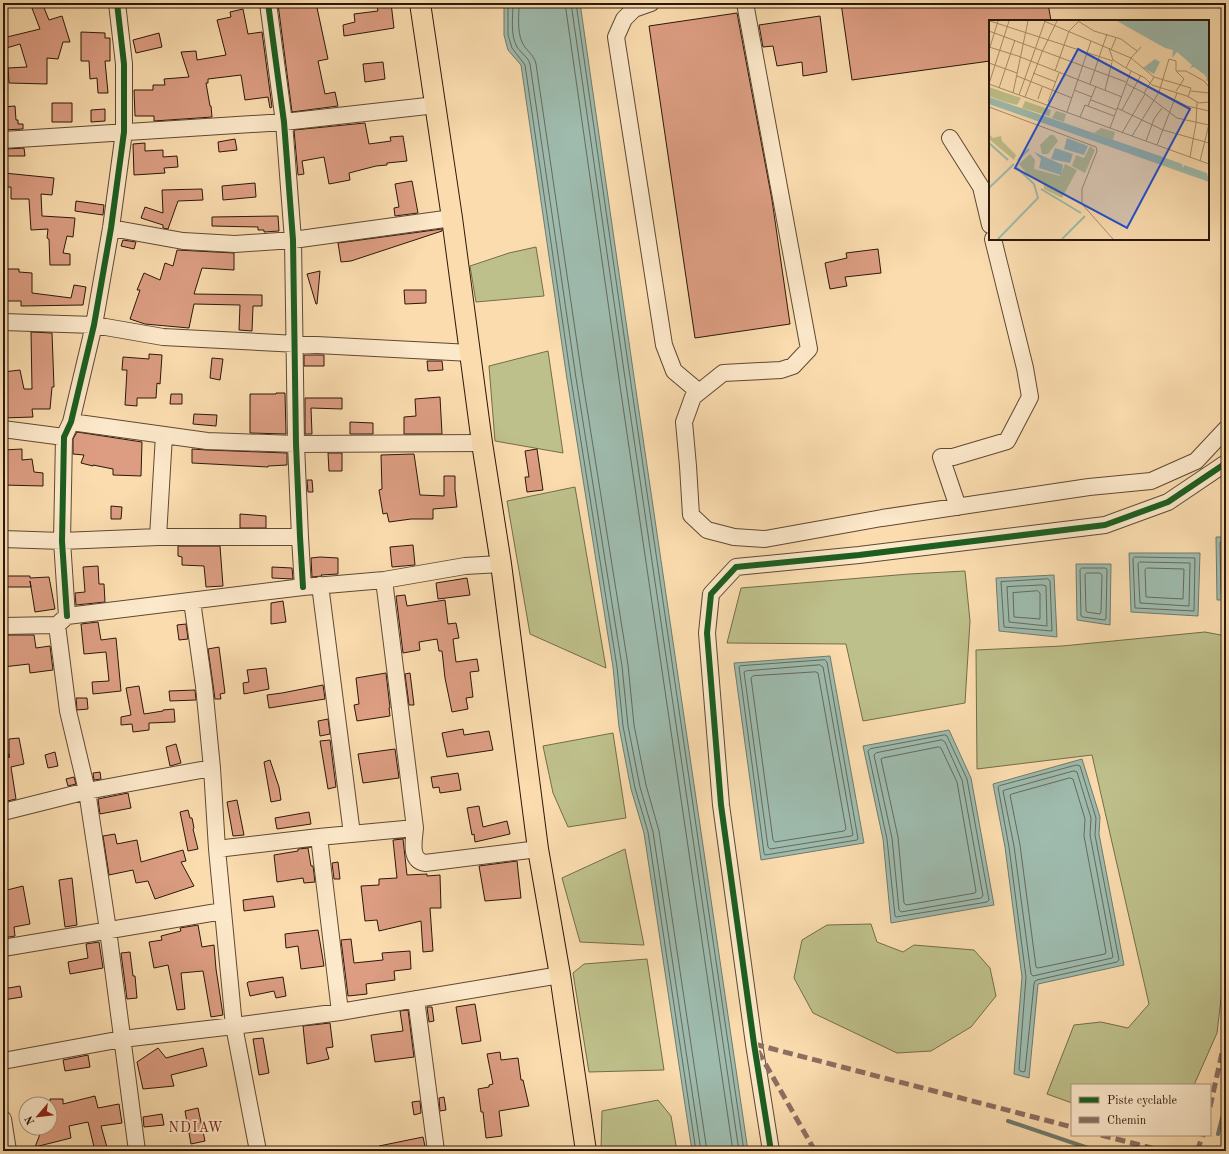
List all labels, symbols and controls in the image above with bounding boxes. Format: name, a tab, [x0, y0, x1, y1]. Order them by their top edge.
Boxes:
inset map	[989, 20, 1209, 240]
legend	[1071, 1084, 1211, 1136]
text: Piste cyclable	[1107, 1095, 1177, 1107]
north arrow	[18, 1096, 58, 1136]
text: N	[23, 1113, 37, 1126]
text: Chemin	[1107, 1115, 1147, 1127]
district label: NDIAW	[168, 1121, 224, 1135]

